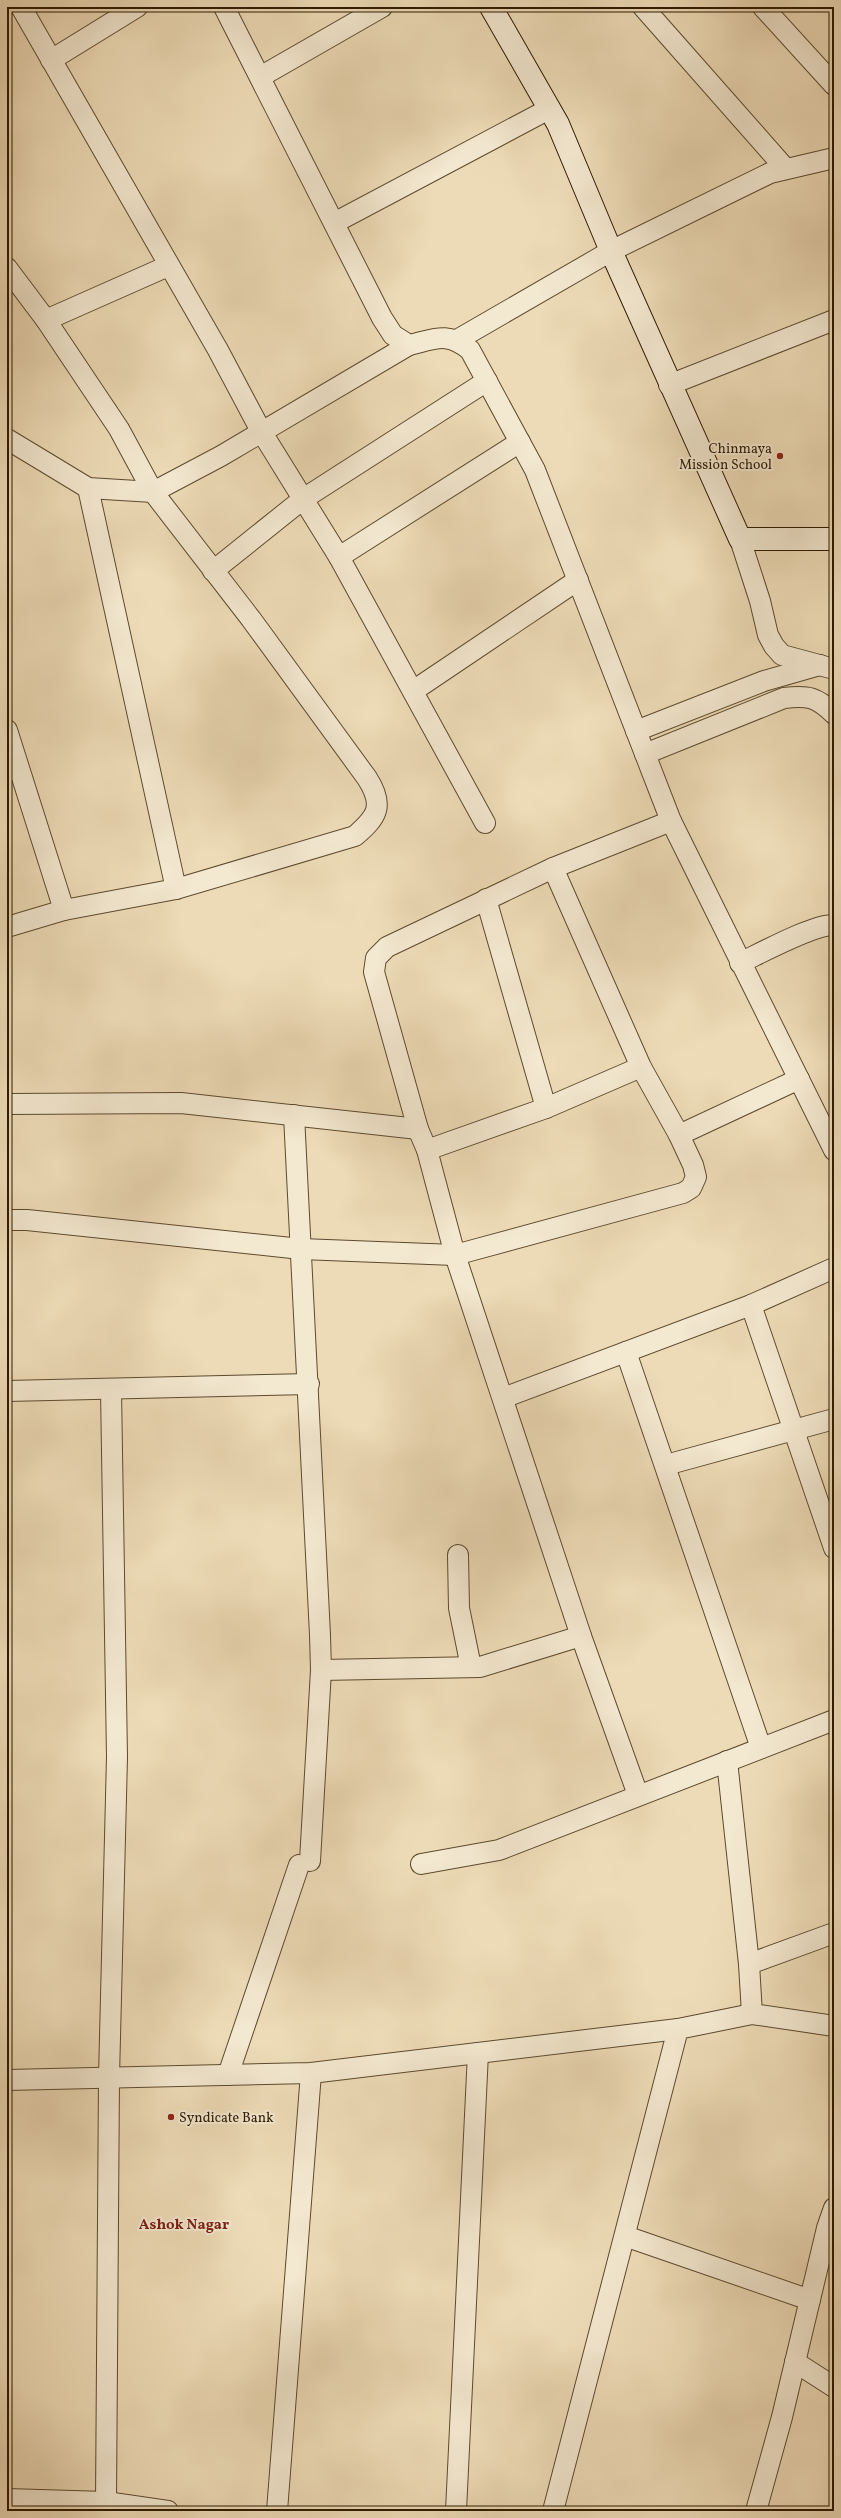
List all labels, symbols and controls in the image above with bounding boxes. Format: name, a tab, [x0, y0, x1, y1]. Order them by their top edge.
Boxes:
place label: Chinmaya Mission School	[679, 440, 772, 475]
marker: Chinmaya Mission School	[775, 451, 785, 461]
place label: Syndicate Bank	[179, 2109, 274, 2128]
marker: Syndicate Bank	[166, 2112, 176, 2122]
district label: Ashok Nagar	[139, 2215, 229, 2236]

